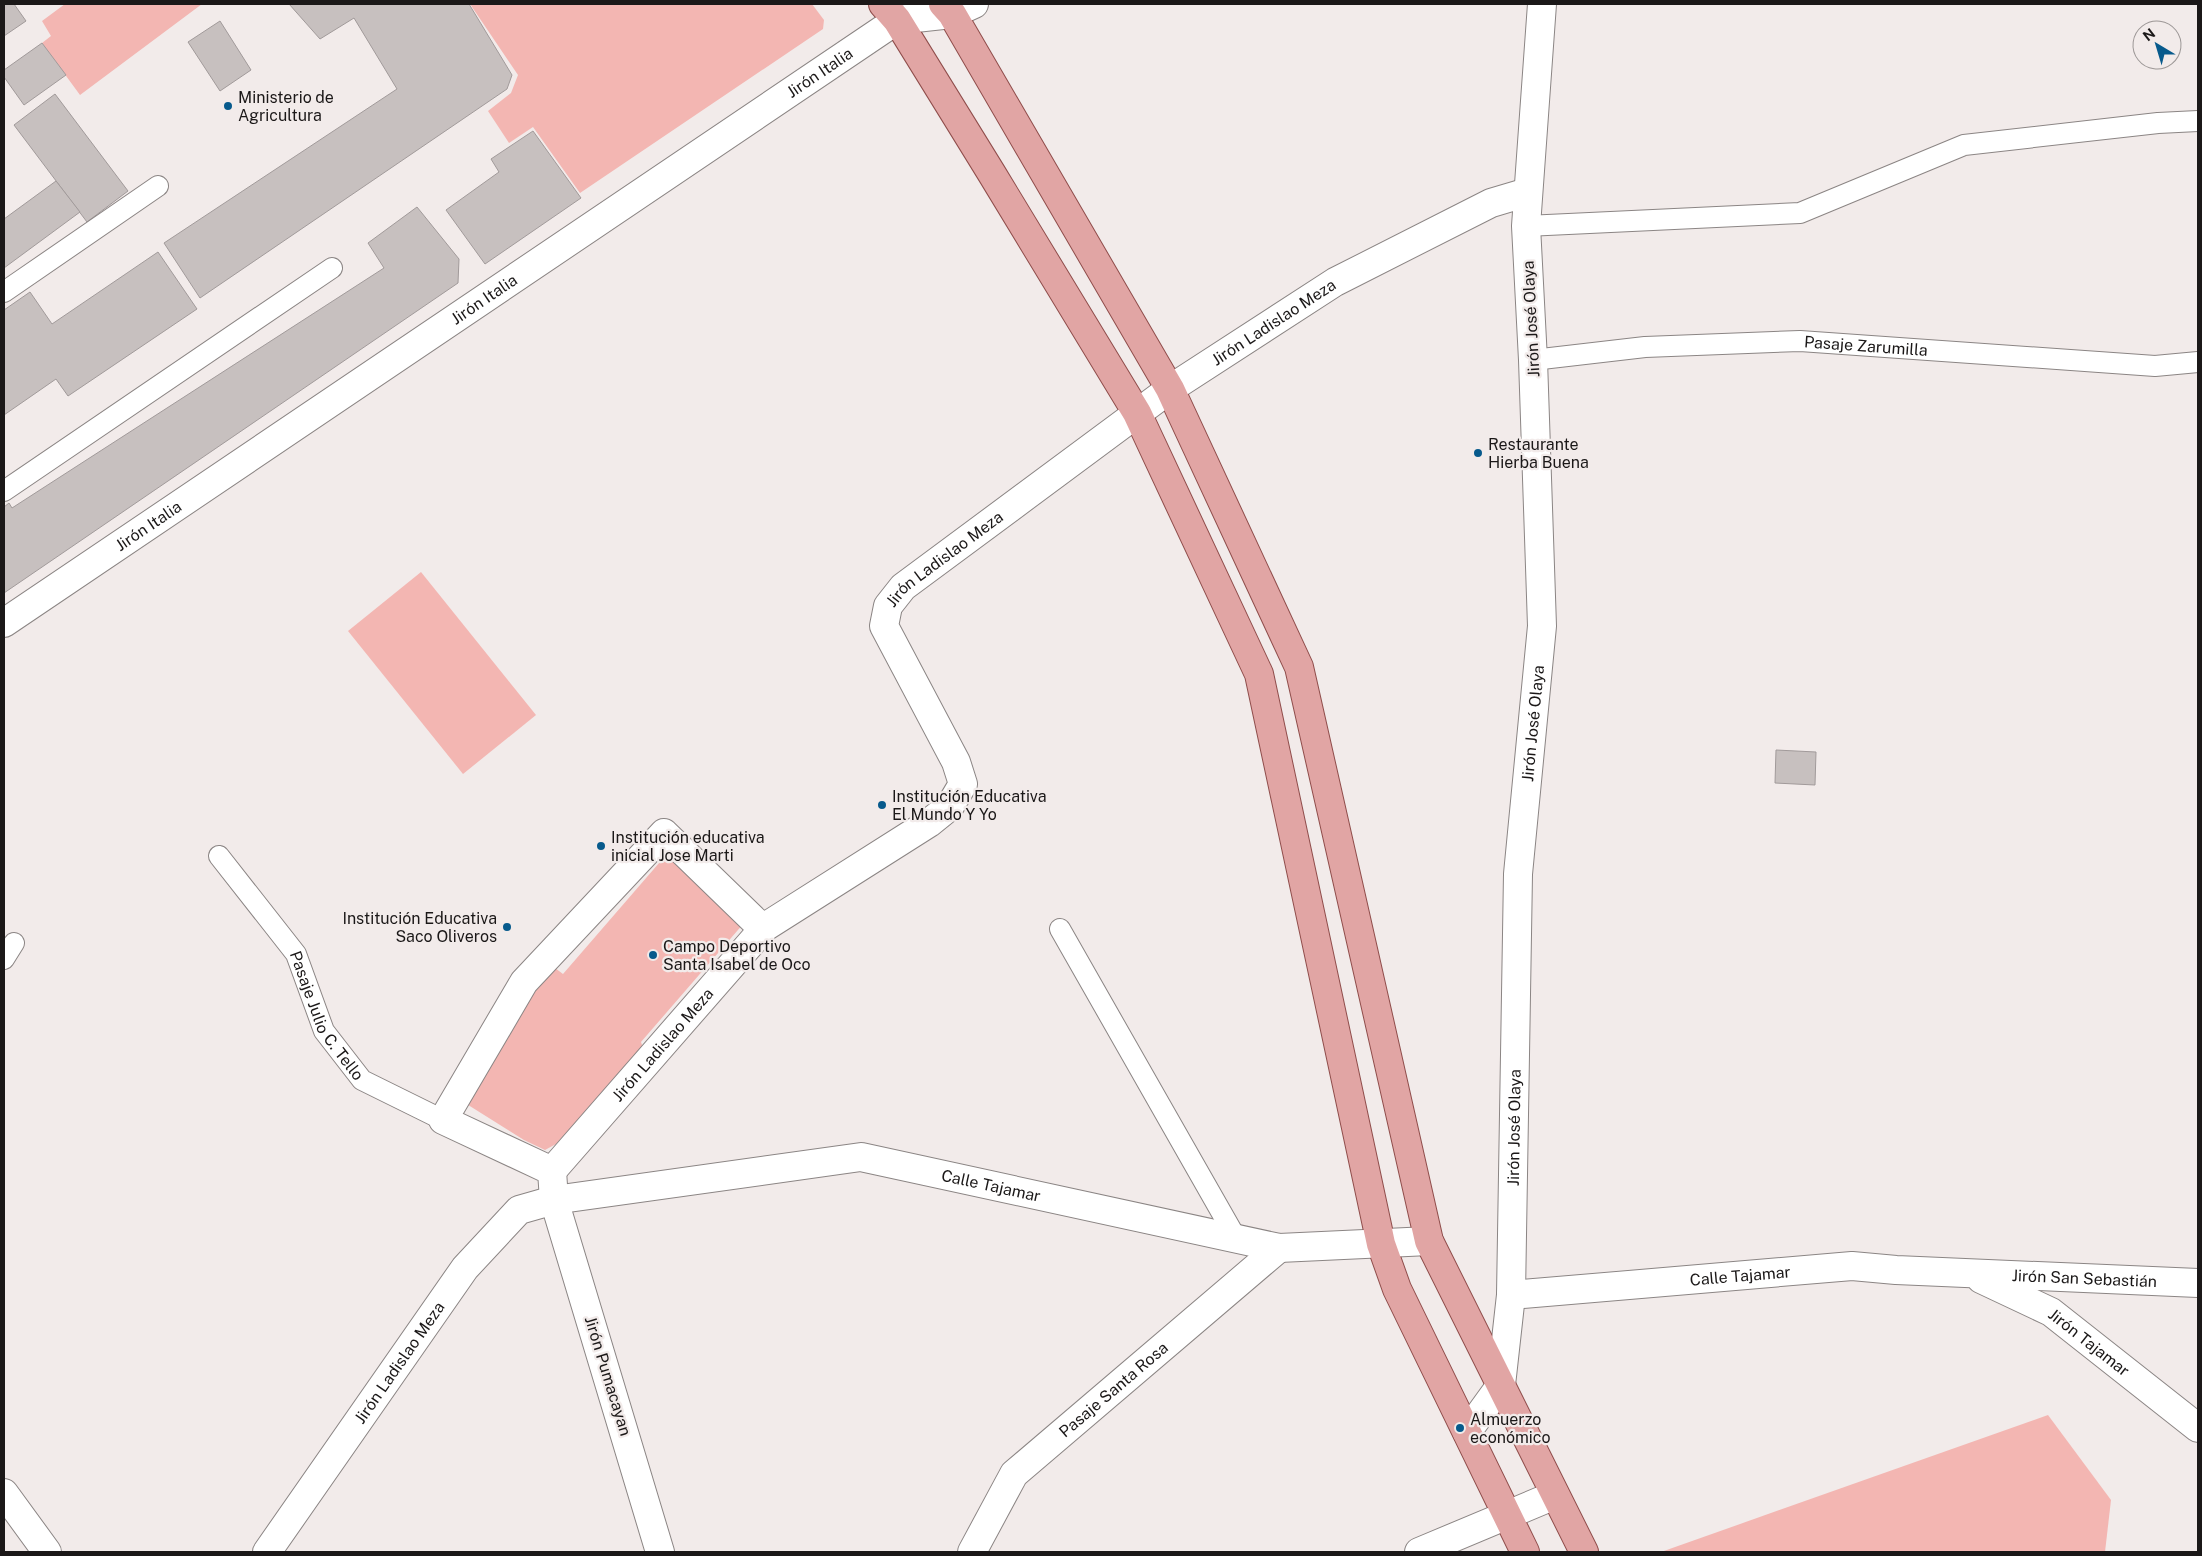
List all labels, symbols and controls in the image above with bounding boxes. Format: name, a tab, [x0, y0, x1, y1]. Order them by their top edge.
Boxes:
north arrow	[2132, 20, 2182, 70]
text: N	[2140, 25, 2158, 44]
street label: Jirón Italia	[783, 43, 856, 101]
place label: Ministerio de Agricultura	[238, 88, 334, 125]
marker: Ministerio de Agricultura	[222, 100, 234, 112]
street label: Jirón José Olaya	[1518, 260, 1544, 378]
street label: Jirón Italia	[447, 270, 521, 328]
street label: Jirón Ladislao Meza	[1208, 275, 1339, 369]
street label: Pasaje Zarumilla	[1804, 332, 1928, 359]
place label: Restaurante Hierba Buena	[1488, 435, 1589, 472]
marker: Restaurante Hierba Buena	[1472, 447, 1484, 459]
street label: Jirón Italia	[112, 497, 185, 555]
street label: Jirón Ladislao Meza	[882, 507, 1007, 610]
street label: Jirón José Olaya	[1517, 664, 1548, 782]
place label: Institución Educativa El Mundo Y Yo	[892, 787, 1047, 824]
marker: Institución Educativa El Mundo Y Yo	[876, 799, 888, 811]
place label: Institución educativa inicial Jose Marti	[611, 828, 765, 865]
marker: Institución educativa inicial Jose Marti	[595, 840, 607, 852]
place label: Institución Educativa Saco Oliveros	[342, 909, 497, 946]
marker: Institución Educativa Saco Oliveros	[501, 921, 513, 933]
place label: Campo Deportivo Santa Isabel de Oco	[663, 937, 811, 974]
street label: Pasaje Julio C. Tello	[286, 948, 368, 1084]
marker: Campo Deportivo Santa Isabel de Oco	[647, 949, 659, 961]
street label: Jirón Ladislao Meza	[608, 984, 717, 1105]
street label: Jirón José Olaya	[1503, 1069, 1524, 1186]
street label: Calle Tajamar	[940, 1165, 1043, 1205]
street label: Calle Tajamar	[1689, 1262, 1791, 1289]
street label: Jirón San Sebastián	[2011, 1265, 2158, 1291]
street label: Jirón Ladislao Meza	[350, 1298, 448, 1427]
street label: Jirón Tajamar	[2045, 1304, 2134, 1380]
street label: Jirón Pumacayan	[581, 1314, 635, 1438]
street label: Pasaje Santa Rosa	[1055, 1338, 1171, 1441]
place label: Almuerzo económico	[1470, 1410, 1551, 1447]
marker: Almuerzo económico	[1454, 1422, 1466, 1434]

